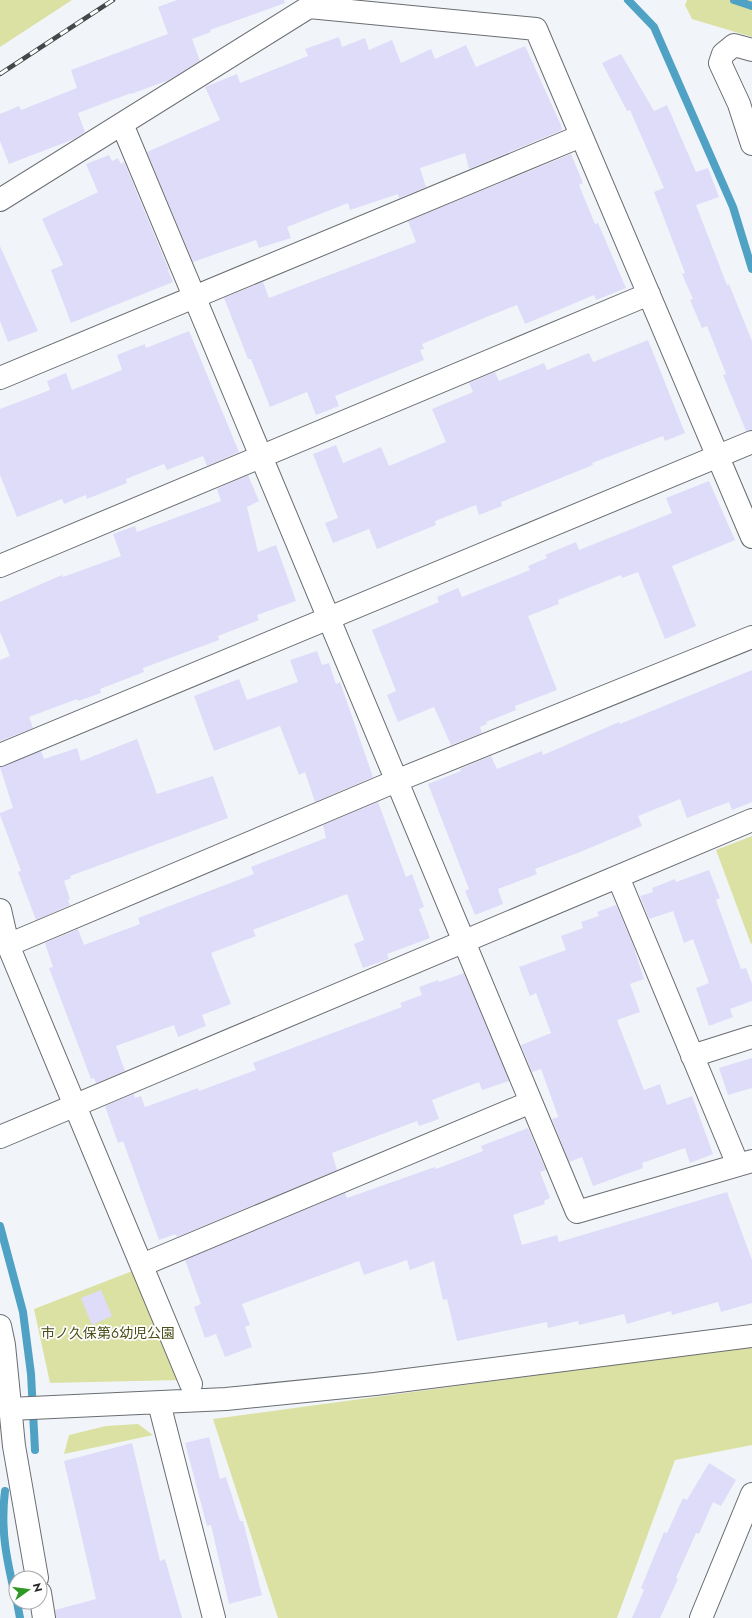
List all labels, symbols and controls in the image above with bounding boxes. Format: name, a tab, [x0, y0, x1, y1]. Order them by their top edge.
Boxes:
park label: 市ノ久保第6幼児公園	[41, 1323, 175, 1343]
north arrow	[8, 1570, 48, 1610]
text: N	[29, 1581, 47, 1594]

